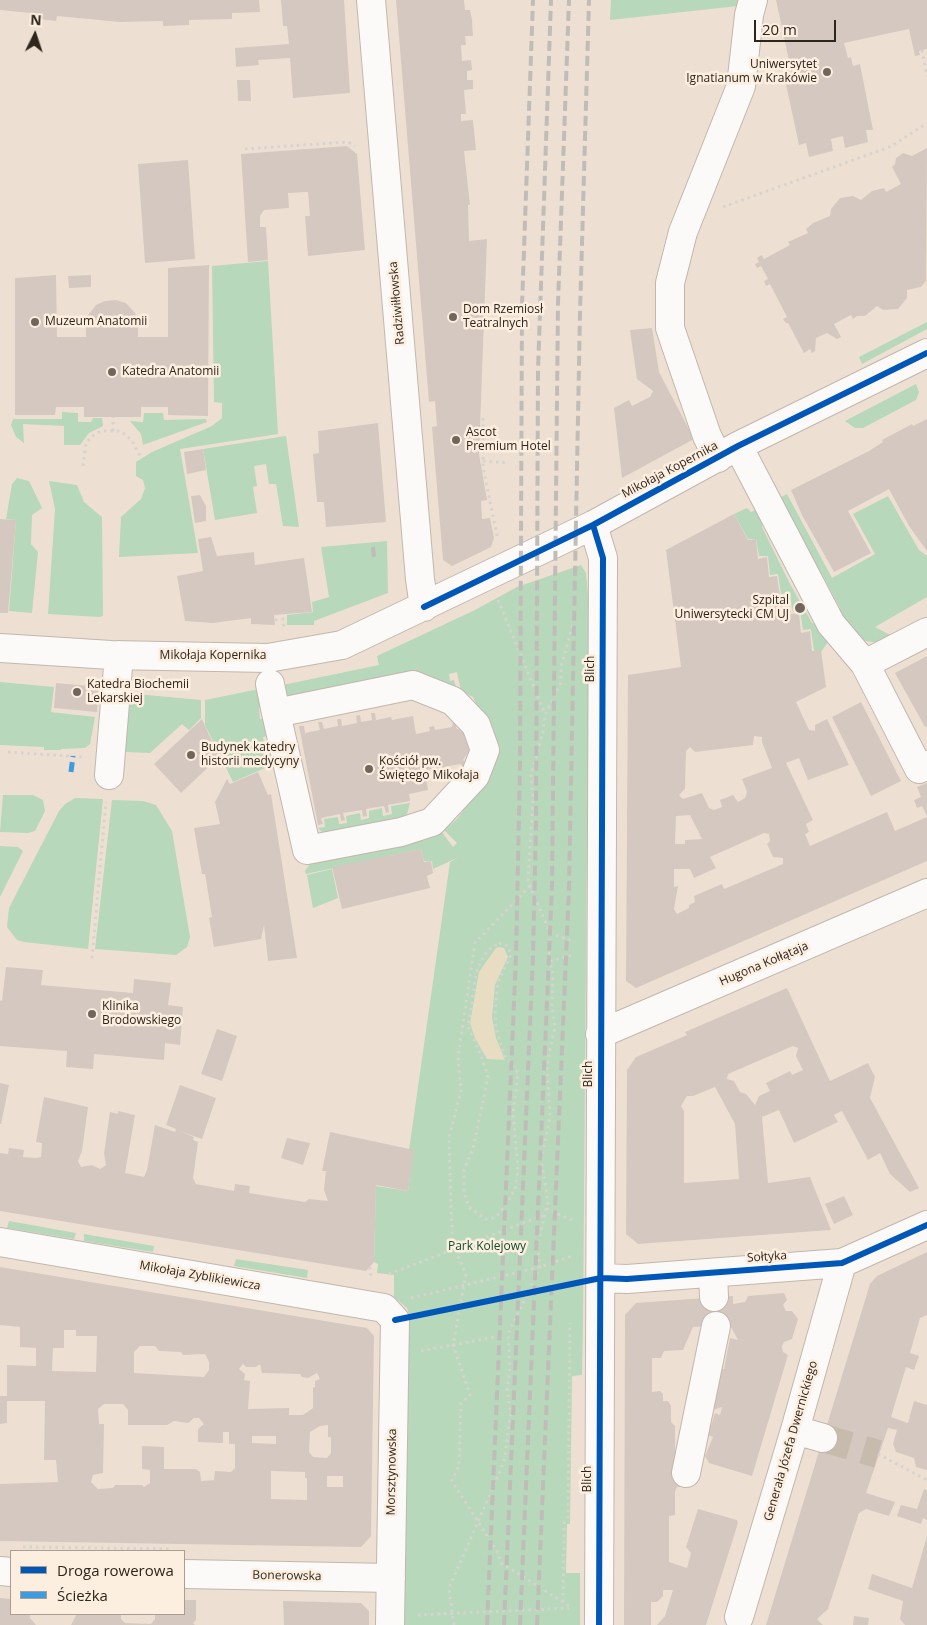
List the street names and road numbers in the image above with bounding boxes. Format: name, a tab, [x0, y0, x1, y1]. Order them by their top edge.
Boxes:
street label: Radziwiłłowska	[386, 261, 408, 345]
street label: Mikołaja Kopernika	[619, 439, 721, 501]
street label: Mikołaja Kopernika	[160, 649, 266, 663]
street label: Blich	[584, 656, 598, 682]
street label: Hugona Kołłątaja	[717, 939, 811, 989]
street label: Blich	[582, 1061, 596, 1087]
street label: Sołtyka	[747, 1248, 787, 1266]
street label: Mikołaja Zyblikiewicza	[138, 1258, 262, 1294]
street label: Generała Józefa Dwernickiego	[761, 1359, 821, 1523]
street label: Morsztynowska	[384, 1428, 400, 1516]
street label: Blich	[581, 1466, 595, 1492]
street label: Bonerowska	[252, 1568, 322, 1584]

